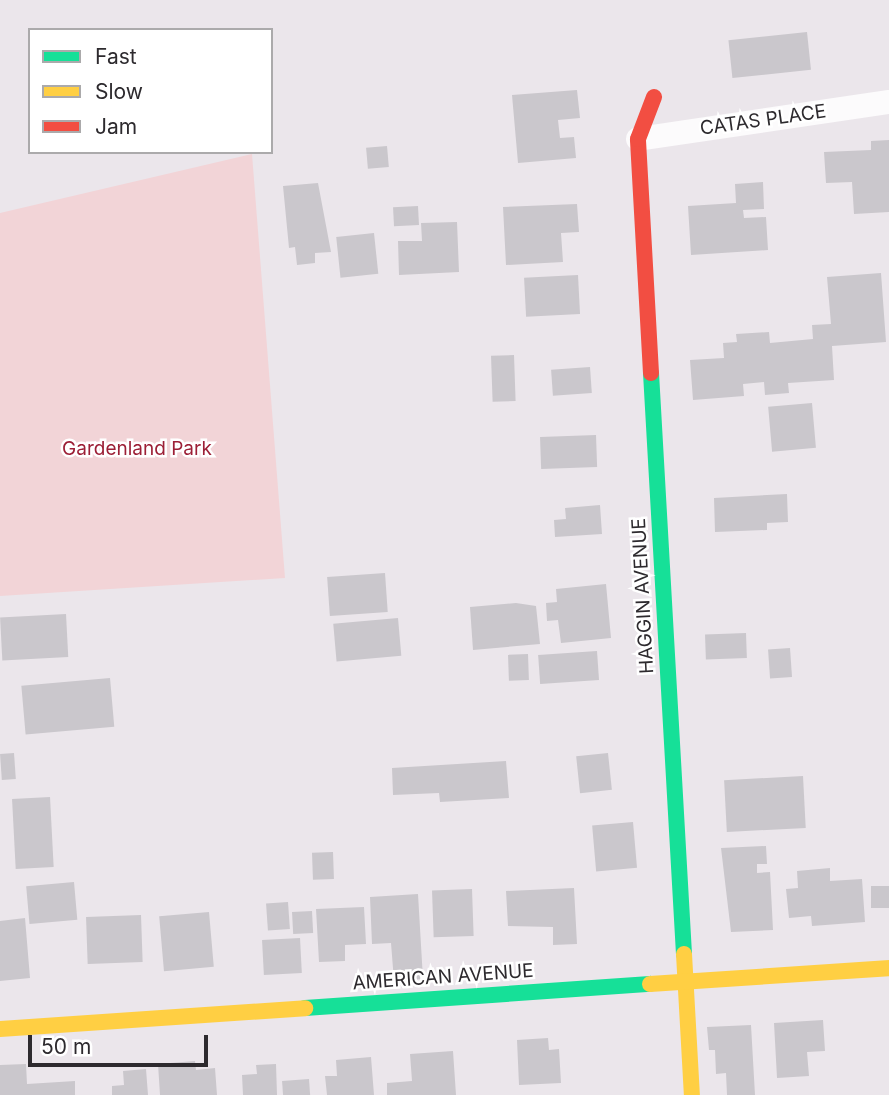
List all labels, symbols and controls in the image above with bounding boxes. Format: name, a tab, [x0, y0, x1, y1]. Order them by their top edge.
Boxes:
legend	[28, 28, 273, 154]
text: Fast	[95, 44, 137, 69]
text: Slow	[95, 79, 143, 104]
street label: CATAS PLACE	[699, 100, 827, 140]
text: Jam	[95, 114, 137, 139]
park label: Gardenland Park	[62, 438, 212, 460]
street label: HAGGIN AVENUE	[628, 518, 658, 674]
street label: AMERICAN AVENUE	[352, 959, 534, 995]
scale bar	[32, 1021, 212, 1066]
text: 50 m	[41, 1034, 91, 1059]

